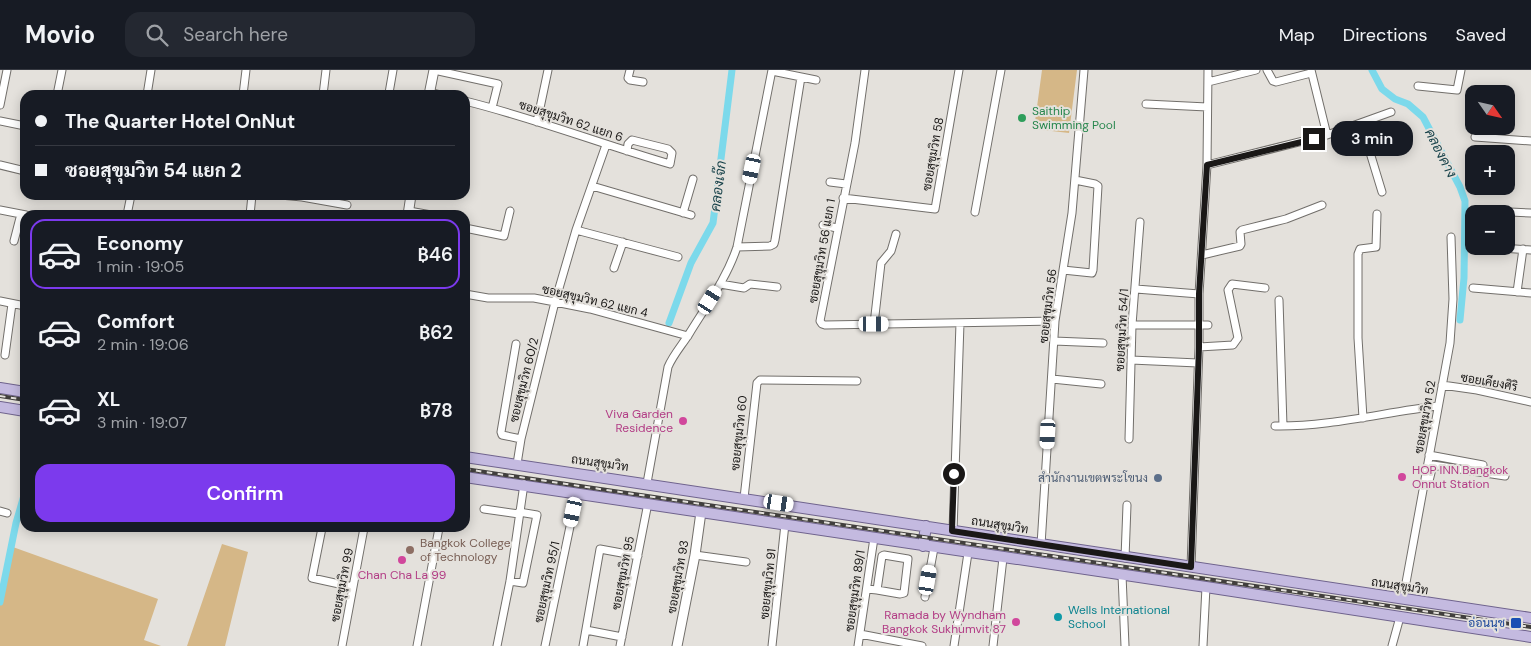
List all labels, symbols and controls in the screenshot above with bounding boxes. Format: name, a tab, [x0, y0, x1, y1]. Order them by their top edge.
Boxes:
search box	[125, 12, 475, 57]
text: Movio	[25, 19, 95, 50]
icon: search	[143, 21, 171, 49]
text: Search here	[183, 22, 288, 47]
text: Map	[1279, 23, 1315, 47]
text: Directions	[1343, 23, 1428, 47]
text: Saved	[1456, 23, 1506, 47]
north arrow	[1465, 85, 1515, 135]
map controls	[1465, 85, 1515, 255]
street label: ซอยสุขุมวิท 62 แยก 6	[516, 97, 625, 146]
place label: Saithip Swimming Pool	[1032, 103, 1116, 133]
text: The Quarter Hotel OnNut	[65, 109, 295, 134]
marker: Saithip Swimming Pool	[1016, 112, 1028, 124]
street label: ซอยสุขุมวิท 58	[919, 116, 948, 192]
callout: 3 min	[1332, 122, 1414, 156]
water label: คลองคาง	[1421, 125, 1461, 181]
route end	[1303, 128, 1325, 150]
text: 3 min	[1351, 128, 1393, 149]
button: +	[1465, 145, 1515, 195]
car	[741, 153, 762, 185]
text: ซอยสุขุมวิท 54 แยก 2	[65, 158, 241, 183]
water label: คลองเจ๊ก	[706, 159, 730, 213]
street label: ซอยสุขุมวิท 56 แยก 1	[805, 198, 840, 305]
button: −	[1465, 205, 1515, 255]
text: Economy	[97, 231, 184, 256]
icon: car	[37, 232, 82, 277]
text: ฿46	[417, 242, 453, 267]
text: 1 min · 19:05	[97, 256, 184, 277]
street label: ซอยสุขุมวิท 56	[1035, 268, 1061, 344]
street label: ซอยสุขุมวิท 62 แยก 4	[540, 281, 650, 322]
car	[695, 283, 724, 317]
street label: ซอยสุขุมวิท 54/1	[1112, 288, 1133, 372]
text: Comfort	[97, 309, 175, 334]
icon: car	[37, 310, 82, 355]
car	[859, 317, 889, 332]
text: ฿62	[419, 320, 453, 345]
text: 2 min · 19:06	[97, 334, 189, 355]
street label: ซอยสุขุมวิท 60/2	[506, 336, 543, 424]
street label: ซอยเคียงศิริ	[1459, 369, 1519, 395]
street label: ซอยสุขุมวิท 52	[1411, 379, 1440, 455]
text: XL	[97, 387, 120, 412]
icon: car	[37, 388, 82, 433]
street label: ซอยสุขุมวิท 60	[727, 395, 752, 472]
text: ฿78	[420, 398, 453, 423]
place label: Viva Garden Residence	[605, 406, 673, 436]
text: 3 min · 19:07	[97, 412, 187, 433]
marker: Viva Garden Residence	[677, 415, 689, 427]
car	[1039, 419, 1056, 449]
street label: ถนนสุขุมวิท	[570, 451, 630, 476]
place label: HOP INN Bangkok Onnut Station	[1412, 462, 1508, 492]
route start	[943, 463, 965, 485]
button: Confirm	[35, 464, 455, 522]
place label: สำนักงานเขตพระโขนง	[1038, 470, 1148, 486]
marker: HOP INN Bangkok Onnut Station	[1396, 471, 1408, 483]
marker: สำนักงานเขตพระโขนง	[1152, 472, 1164, 484]
car	[763, 493, 794, 513]
car	[562, 496, 583, 528]
street label: ถนนสุขุมวิท	[970, 513, 1030, 538]
place label: Bangkok College of Technology	[420, 535, 511, 565]
street label: ซอยสุขุมวิท 95	[608, 535, 639, 611]
street label: ซอยสุขุมวิท 93	[664, 539, 693, 615]
street label: ซอยสุขุมวิท 95/1	[531, 540, 564, 624]
marker: Bangkok College of Technology	[404, 544, 416, 556]
street label: ซอยสุขุมวิท 99	[327, 547, 358, 624]
street label: ซอยสุขุมวิท 91	[756, 548, 781, 620]
street label: ซอยสุขุมวิท 89/1	[841, 549, 870, 633]
marker: Chan Cha La 99	[396, 554, 408, 566]
car	[918, 564, 937, 596]
place label: Chan Cha La 99	[358, 567, 446, 583]
street label: ถนนสุขุมวิท	[1370, 574, 1430, 599]
place label: Wells International School	[1068, 602, 1170, 632]
place label: Ramada by Wyndham Bangkok Sukhumvit 87	[882, 607, 1006, 637]
marker: Wells International School	[1052, 611, 1064, 623]
place label: อ่อนนุช	[1468, 615, 1505, 632]
marker: Ramada by Wyndham Bangkok Sukhumvit 87	[1010, 616, 1022, 628]
marker: อ่อนนุช	[1509, 616, 1523, 630]

